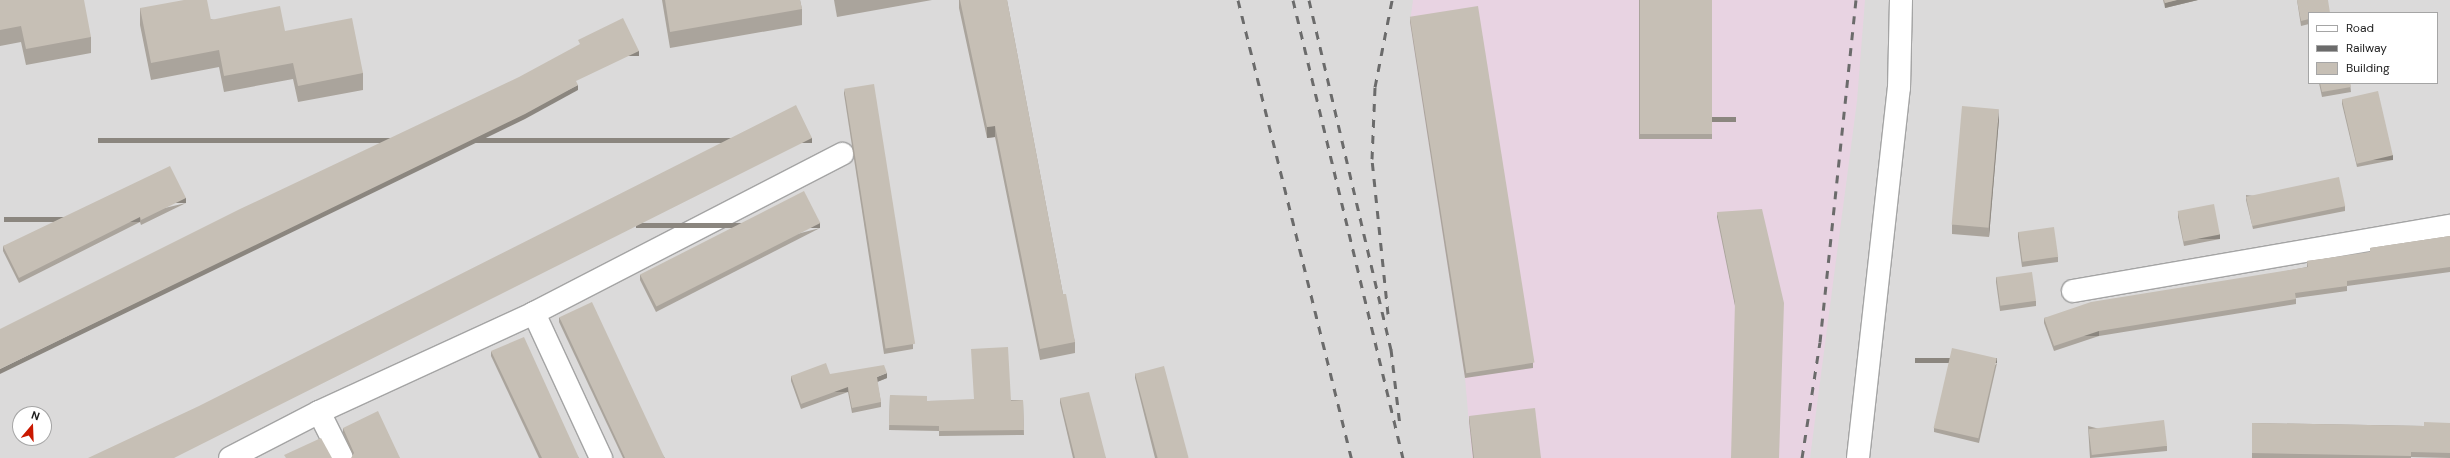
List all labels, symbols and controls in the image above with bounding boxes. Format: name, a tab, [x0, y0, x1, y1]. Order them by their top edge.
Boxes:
legend	[2308, 12, 2438, 84]
text: Road	[2346, 20, 2374, 36]
text: Railway	[2346, 40, 2387, 56]
text: Building	[2346, 60, 2390, 76]
north arrow	[12, 406, 52, 446]
text: N	[30, 408, 42, 424]

